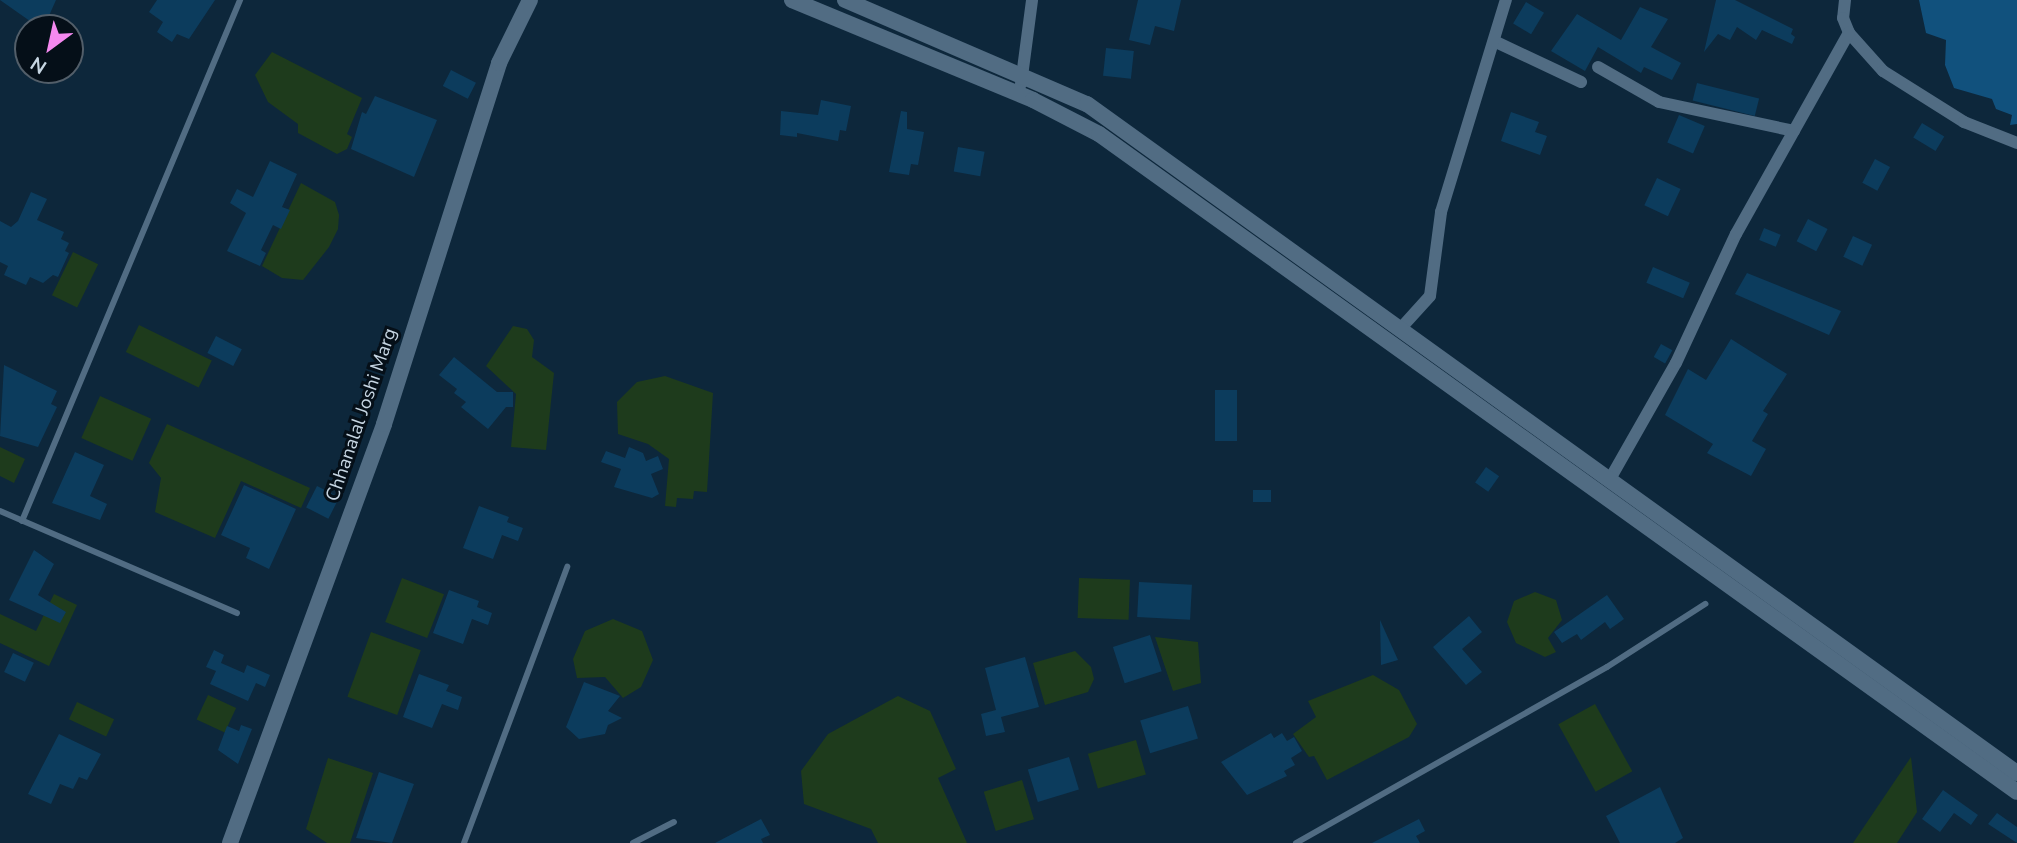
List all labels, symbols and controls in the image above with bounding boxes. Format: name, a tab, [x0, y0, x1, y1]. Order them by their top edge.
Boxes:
north arrow	[14, 14, 84, 84]
text: N	[26, 50, 52, 80]
street label: Chhanalal Joshi Marg	[322, 325, 402, 505]

